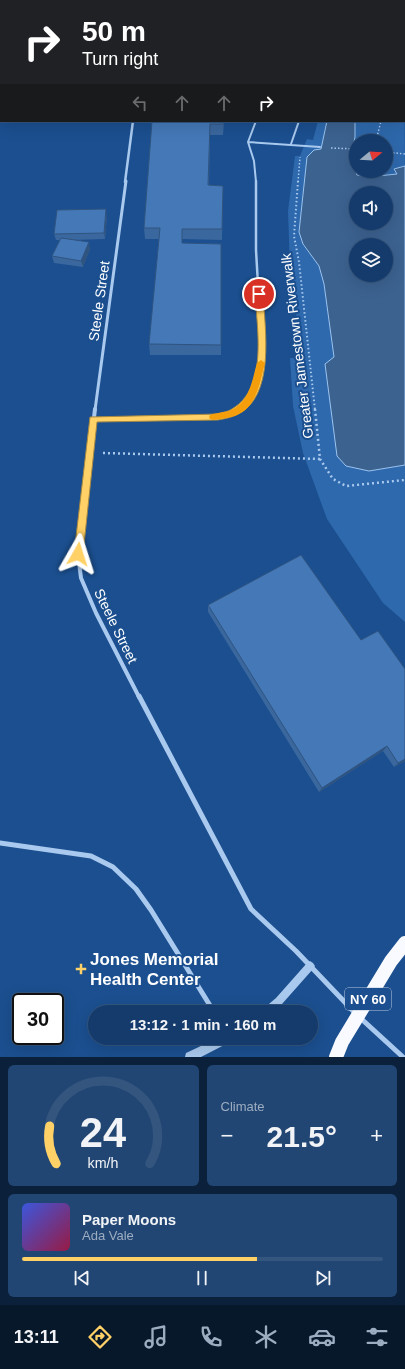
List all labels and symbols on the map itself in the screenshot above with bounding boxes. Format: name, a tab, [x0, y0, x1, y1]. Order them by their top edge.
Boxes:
north arrow	[349, 134, 393, 178]
street label: Greater Jamestown Riverwalk	[278, 251, 316, 440]
street label: Steele Street	[85, 260, 113, 342]
pin	[242, 277, 276, 311]
position arrow	[57, 533, 99, 575]
street label: Steele Street	[91, 586, 141, 666]
place label: Jones Memorial Health Center	[90, 950, 219, 989]
marker: Jones Memorial Health Center	[75, 963, 87, 975]
road number: NY 60	[345, 988, 391, 1010]
speed limit sign: 30	[12, 993, 64, 1045]

